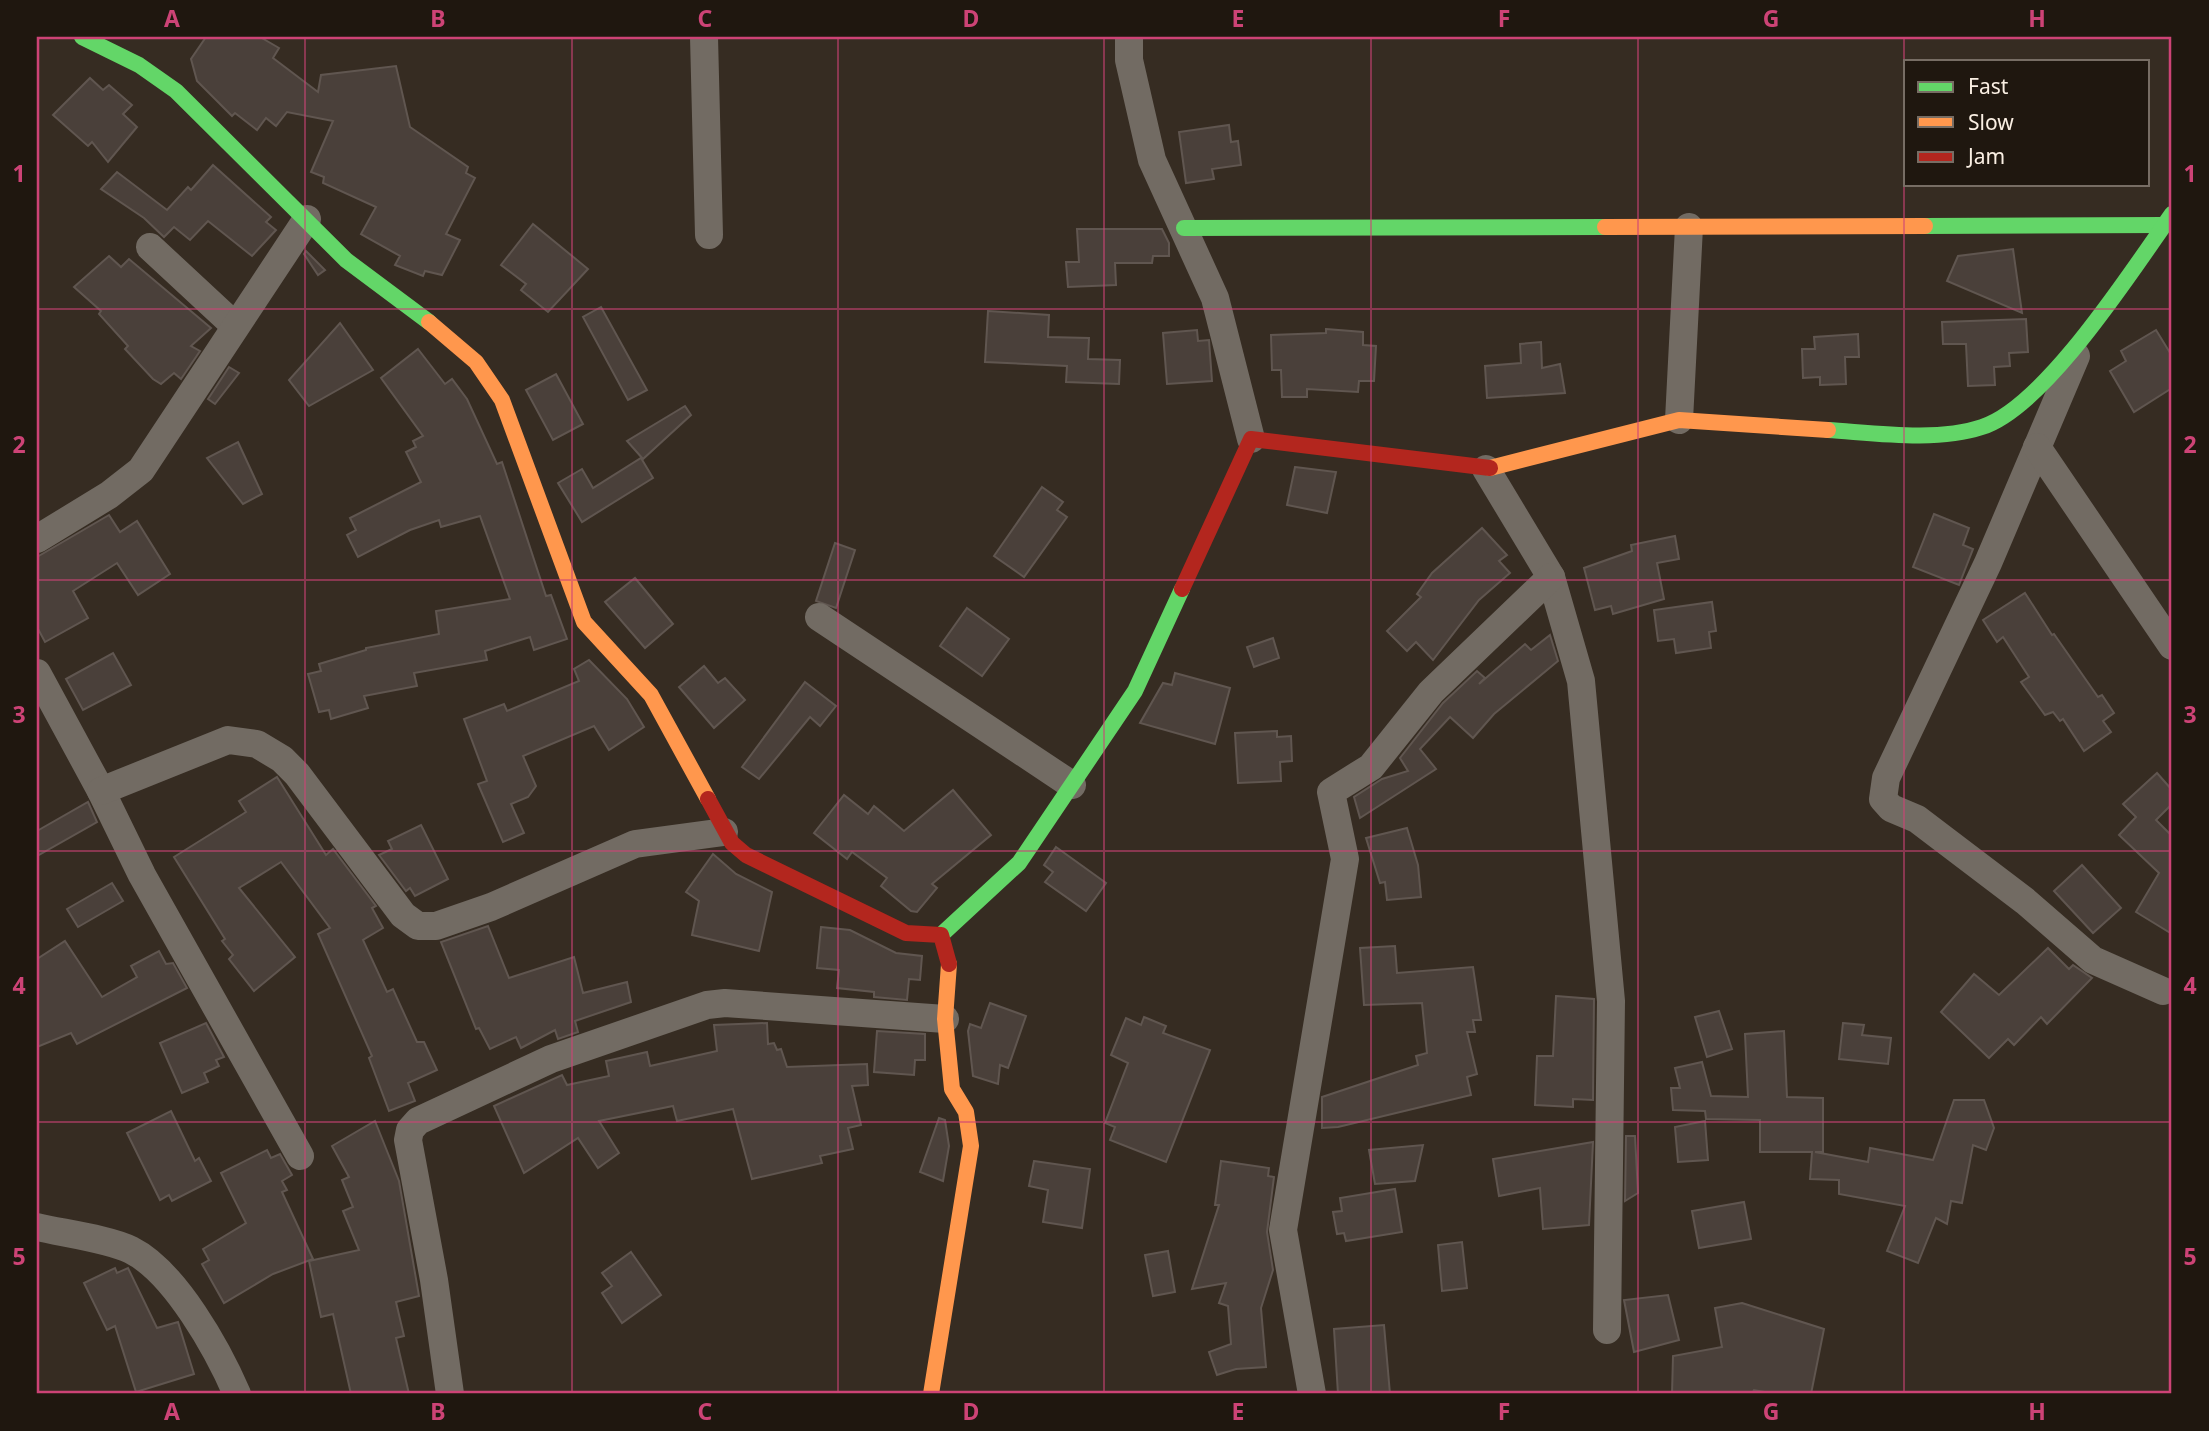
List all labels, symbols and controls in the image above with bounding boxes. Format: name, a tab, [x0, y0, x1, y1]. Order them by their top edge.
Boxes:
text: A	[164, 2, 180, 34]
text: B	[430, 2, 446, 34]
text: C	[698, 2, 713, 34]
text: D	[963, 2, 979, 34]
text: E	[1232, 2, 1244, 34]
text: F	[1498, 2, 1510, 34]
text: G	[1763, 2, 1779, 34]
text: H	[2028, 2, 2046, 34]
legend	[1904, 60, 2150, 186]
text: Fast	[1968, 72, 2009, 100]
text: Slow	[1968, 108, 2014, 136]
text: Jam	[1966, 142, 2005, 170]
text: 1	[12, 157, 26, 189]
text: 1	[2183, 157, 2197, 189]
text: 2	[12, 428, 26, 460]
text: 2	[2183, 428, 2197, 460]
text: 3	[12, 698, 26, 730]
text: 3	[2183, 698, 2197, 730]
text: 4	[12, 969, 26, 1001]
text: 4	[2183, 969, 2197, 1001]
text: 5	[12, 1240, 26, 1272]
text: 5	[2183, 1240, 2197, 1272]
text: A	[164, 1395, 180, 1427]
text: B	[430, 1395, 446, 1427]
text: C	[698, 1395, 713, 1427]
text: D	[963, 1395, 979, 1427]
text: E	[1232, 1395, 1244, 1427]
text: F	[1498, 1395, 1510, 1427]
text: G	[1763, 1395, 1779, 1427]
text: H	[2028, 1395, 2046, 1427]

